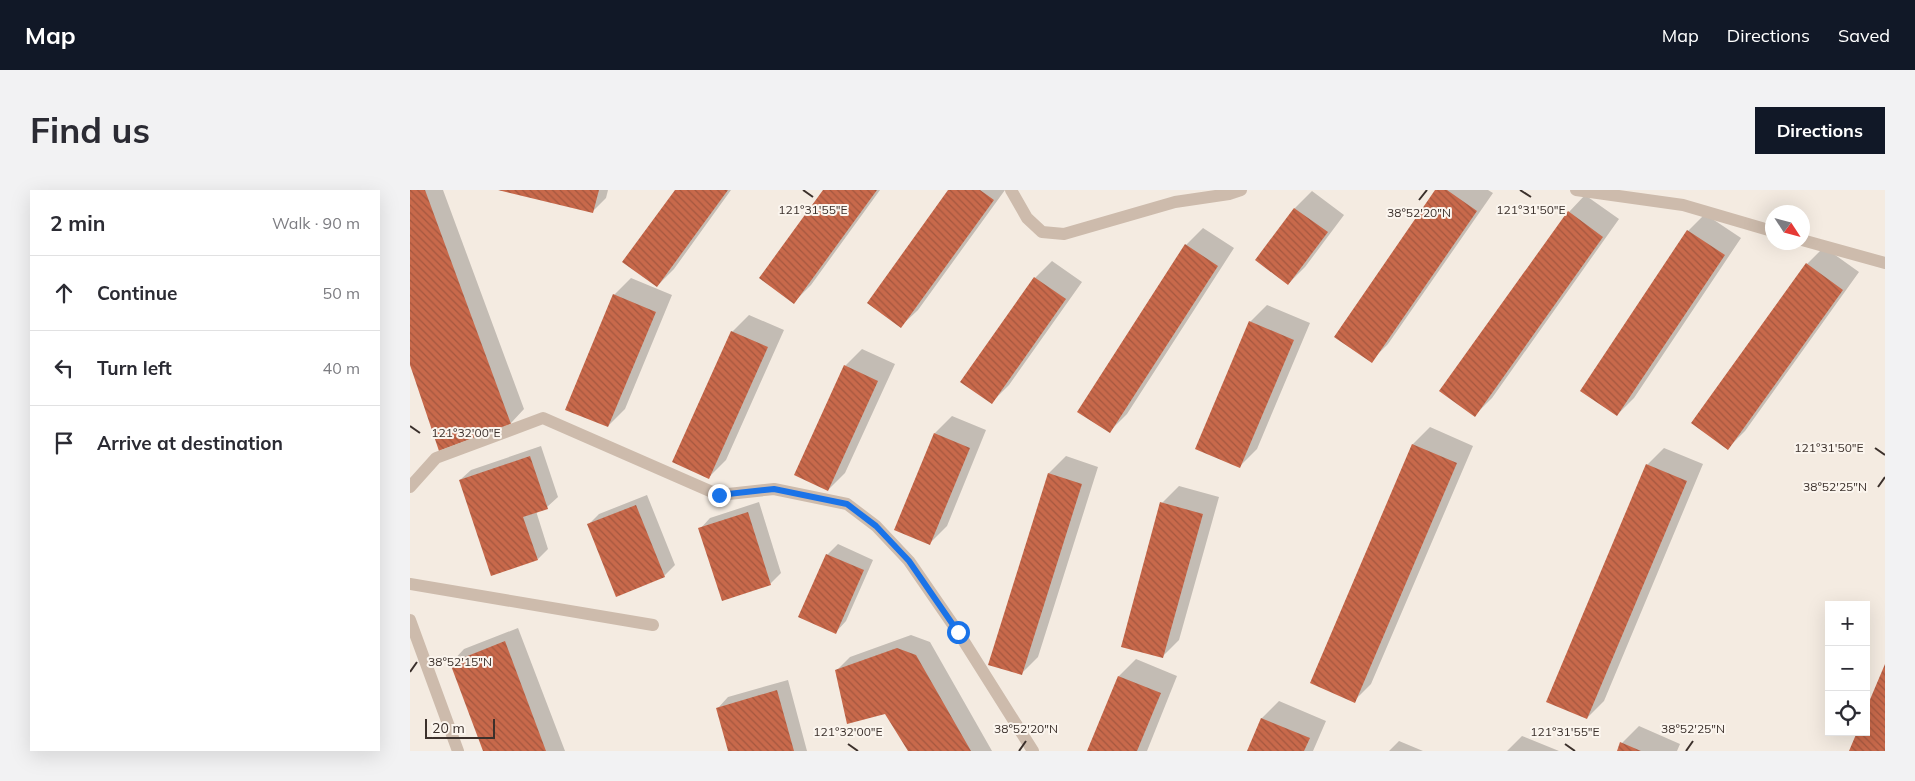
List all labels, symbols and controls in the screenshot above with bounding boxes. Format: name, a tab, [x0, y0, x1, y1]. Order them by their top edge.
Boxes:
text: Map	[25, 20, 76, 50]
text: Map	[1662, 24, 1699, 47]
text: Directions	[1727, 24, 1810, 47]
text: Saved	[1838, 24, 1890, 47]
button: Directions	[1755, 107, 1885, 154]
text: Find us	[30, 108, 150, 152]
text: 121°31'55"E	[778, 202, 848, 217]
text: 121°31'50"E	[1496, 202, 1566, 217]
text: 38°52'20"N	[1387, 205, 1451, 220]
north arrow	[1765, 205, 1810, 250]
text: 2 min	[50, 210, 105, 236]
text: Walk · 90 m	[272, 213, 360, 233]
icon: ahead	[50, 279, 78, 307]
text: Continue	[97, 281, 177, 305]
text: 50 m	[323, 283, 360, 303]
icon: left	[50, 354, 78, 382]
text: Turn left	[97, 356, 172, 380]
text: 40 m	[323, 358, 360, 378]
text: 121°32'00"E	[431, 425, 501, 440]
icon: arrive	[50, 429, 78, 457]
text: Arrive at destination	[97, 431, 283, 455]
text: 121°31'50"E	[1794, 440, 1864, 455]
text: 38°52'25"N	[1803, 479, 1867, 494]
route end	[708, 484, 731, 507]
map controls	[1825, 601, 1870, 736]
button: +	[1825, 601, 1870, 646]
route start	[947, 621, 970, 644]
button: −	[1825, 646, 1870, 691]
text: 38°52'15"N	[428, 654, 492, 669]
button: locate	[1825, 691, 1870, 736]
scale bar	[425, 716, 495, 739]
text: 20 m	[432, 719, 465, 737]
text: 38°52'20"N	[994, 721, 1058, 736]
text: 38°52'25"N	[1661, 721, 1725, 736]
text: 121°32'00"E	[813, 724, 883, 739]
text: 121°31'55"E	[1530, 724, 1600, 739]

